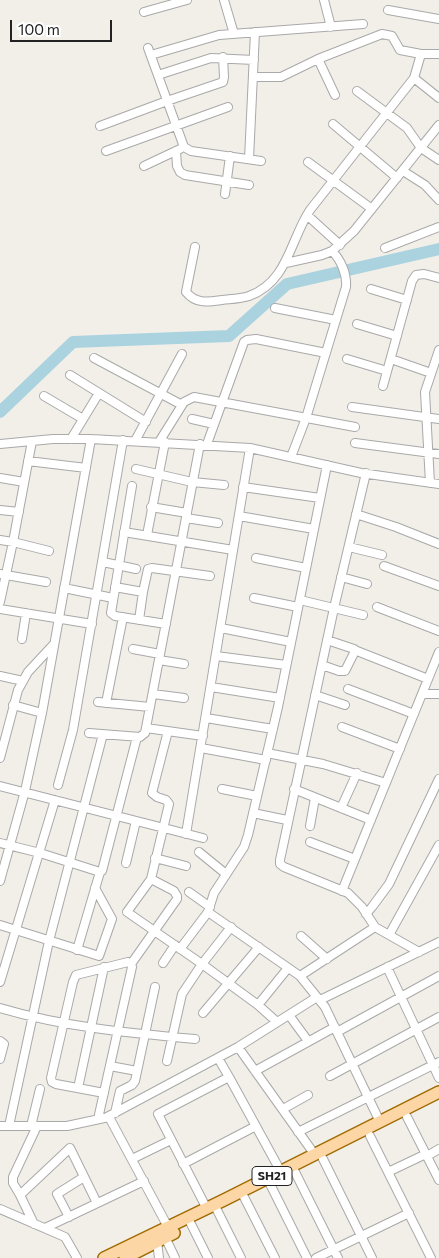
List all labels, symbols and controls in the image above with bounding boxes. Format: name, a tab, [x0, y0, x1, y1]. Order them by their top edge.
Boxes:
scale bar	[12, 10, 115, 42]
text: 100 m	[18, 20, 60, 38]
road number: SH21	[252, 1166, 292, 1186]

